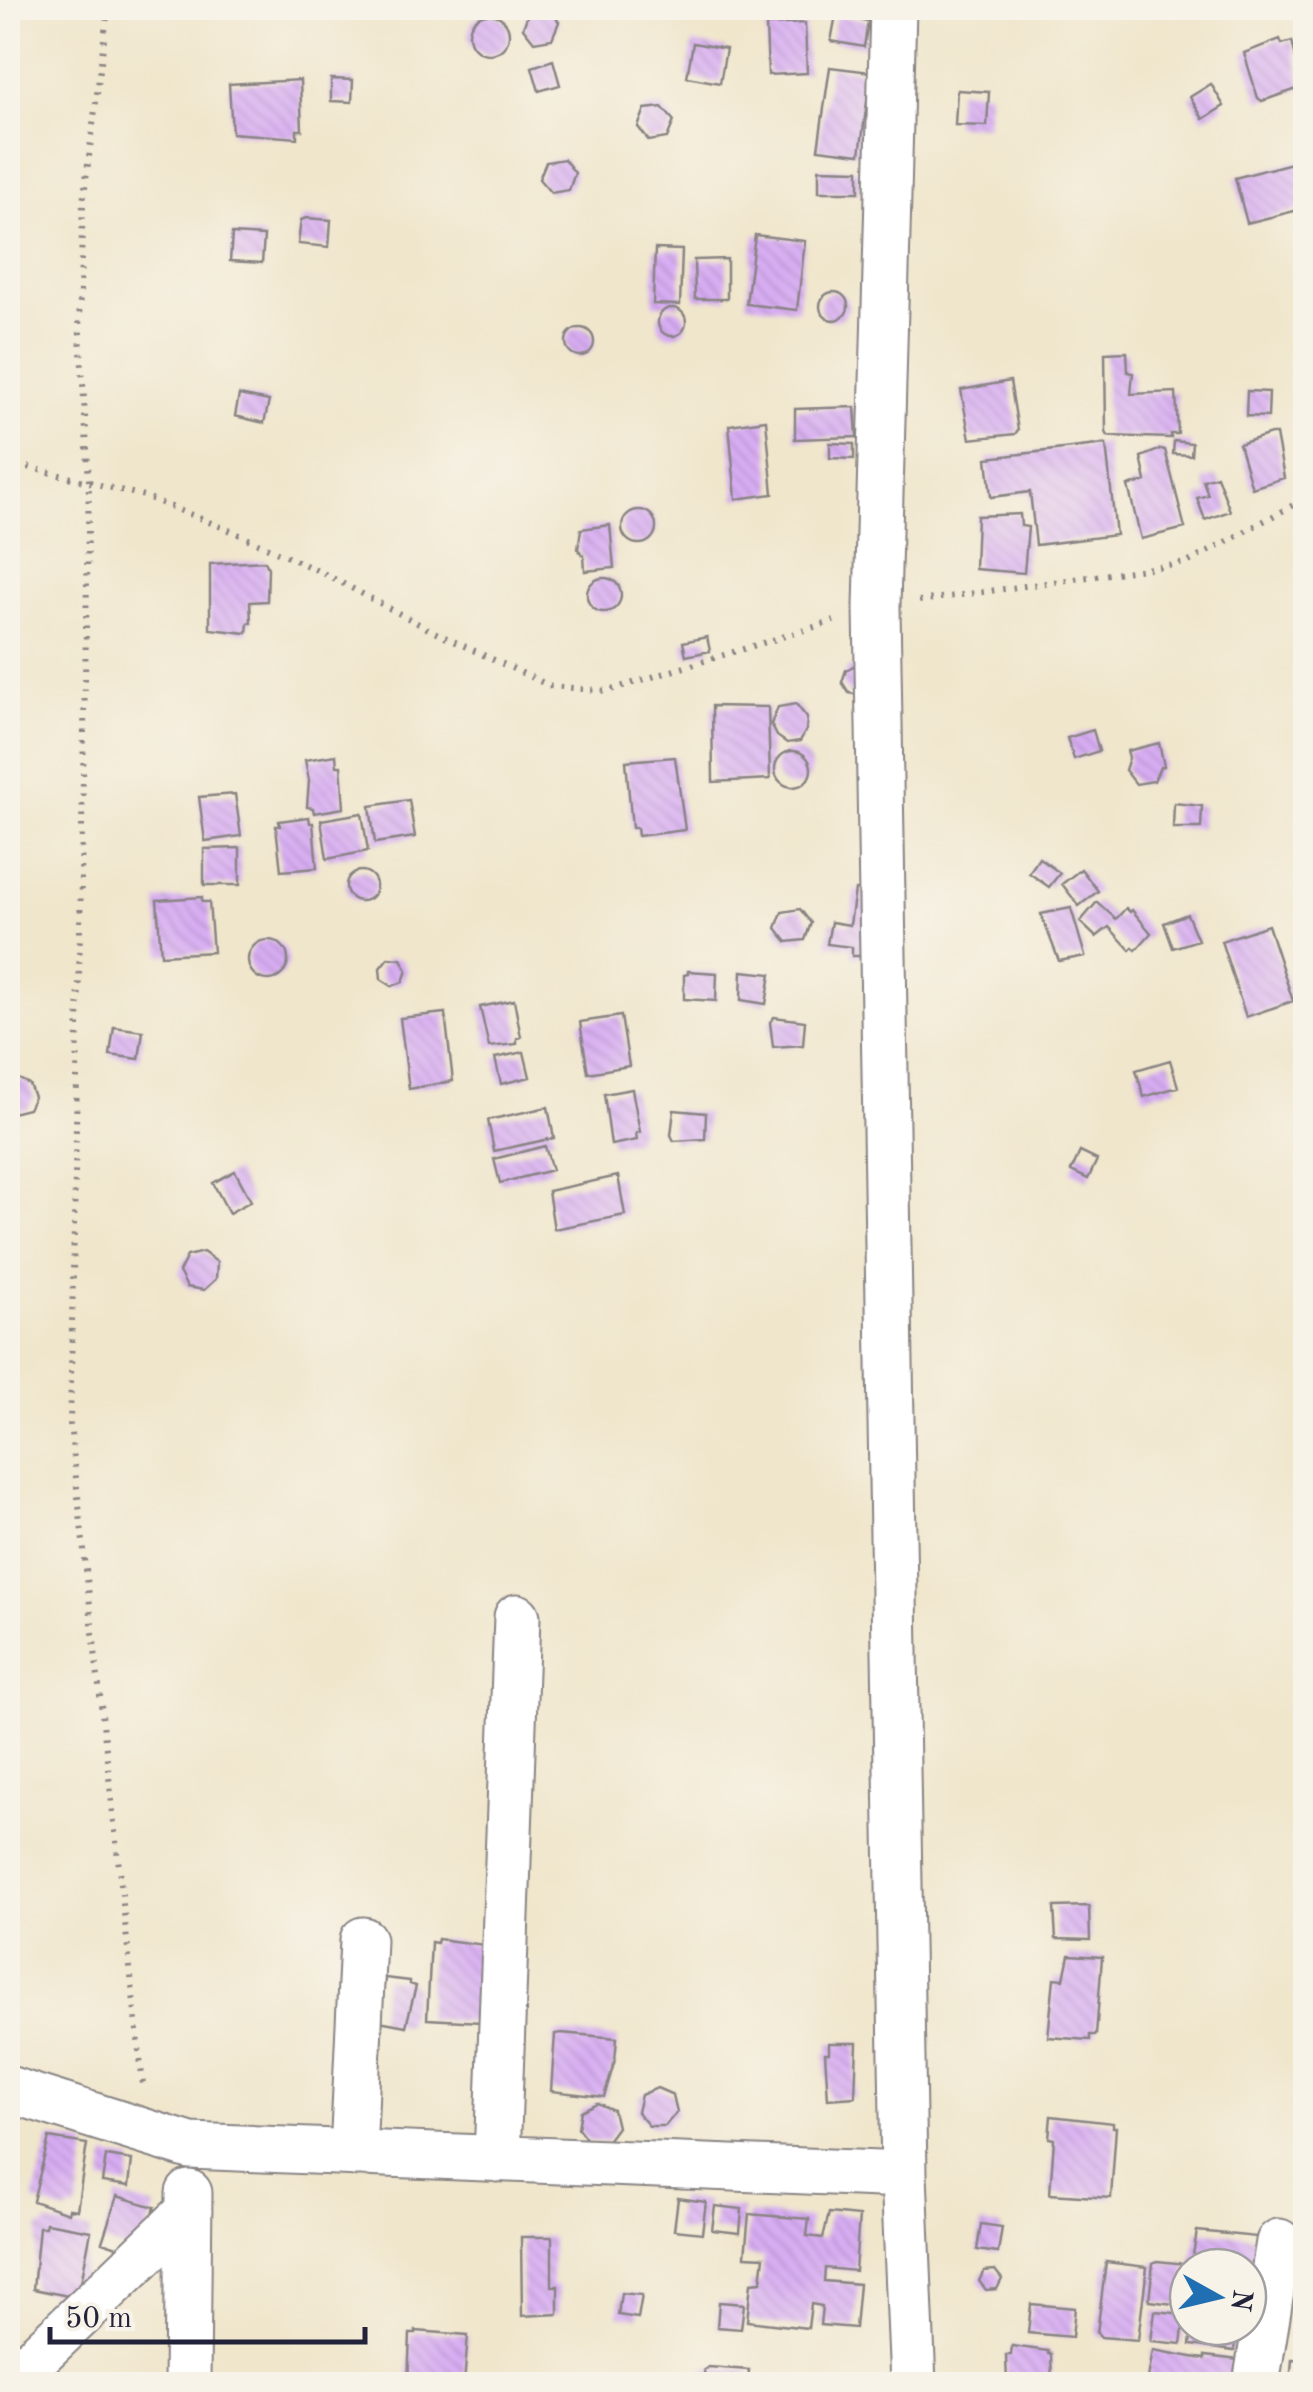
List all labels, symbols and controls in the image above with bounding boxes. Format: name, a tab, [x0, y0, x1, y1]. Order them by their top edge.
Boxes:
north arrow	[1168, 2247, 1268, 2347]
scale bar	[50, 2282, 365, 2344]
text: N	[1224, 2288, 1255, 2313]
text: 50 m	[65, 2304, 132, 2334]

